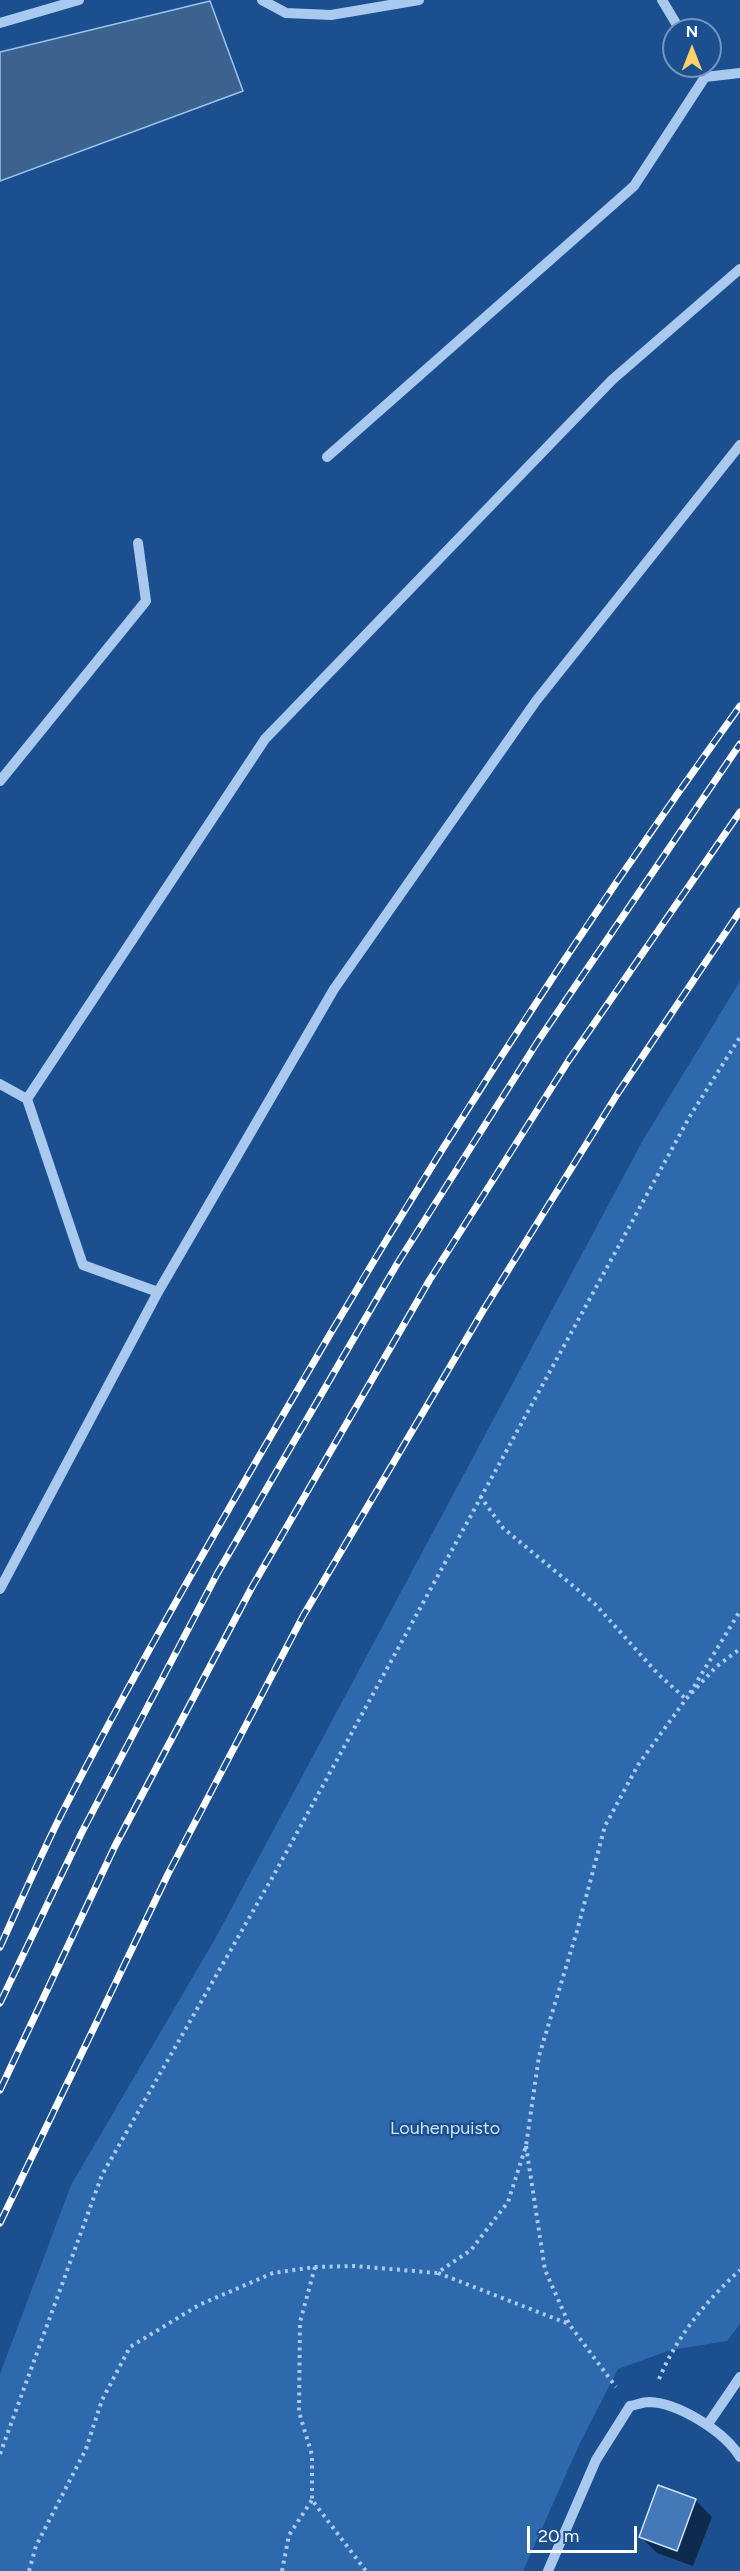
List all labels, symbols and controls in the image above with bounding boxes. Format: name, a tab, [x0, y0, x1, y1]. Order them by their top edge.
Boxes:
north arrow	[662, 18, 722, 78]
text: N	[686, 22, 698, 41]
park label: Louhenpuisto	[390, 2118, 500, 2140]
scale bar	[530, 2514, 640, 2552]
text: 20 m	[538, 2525, 579, 2547]

